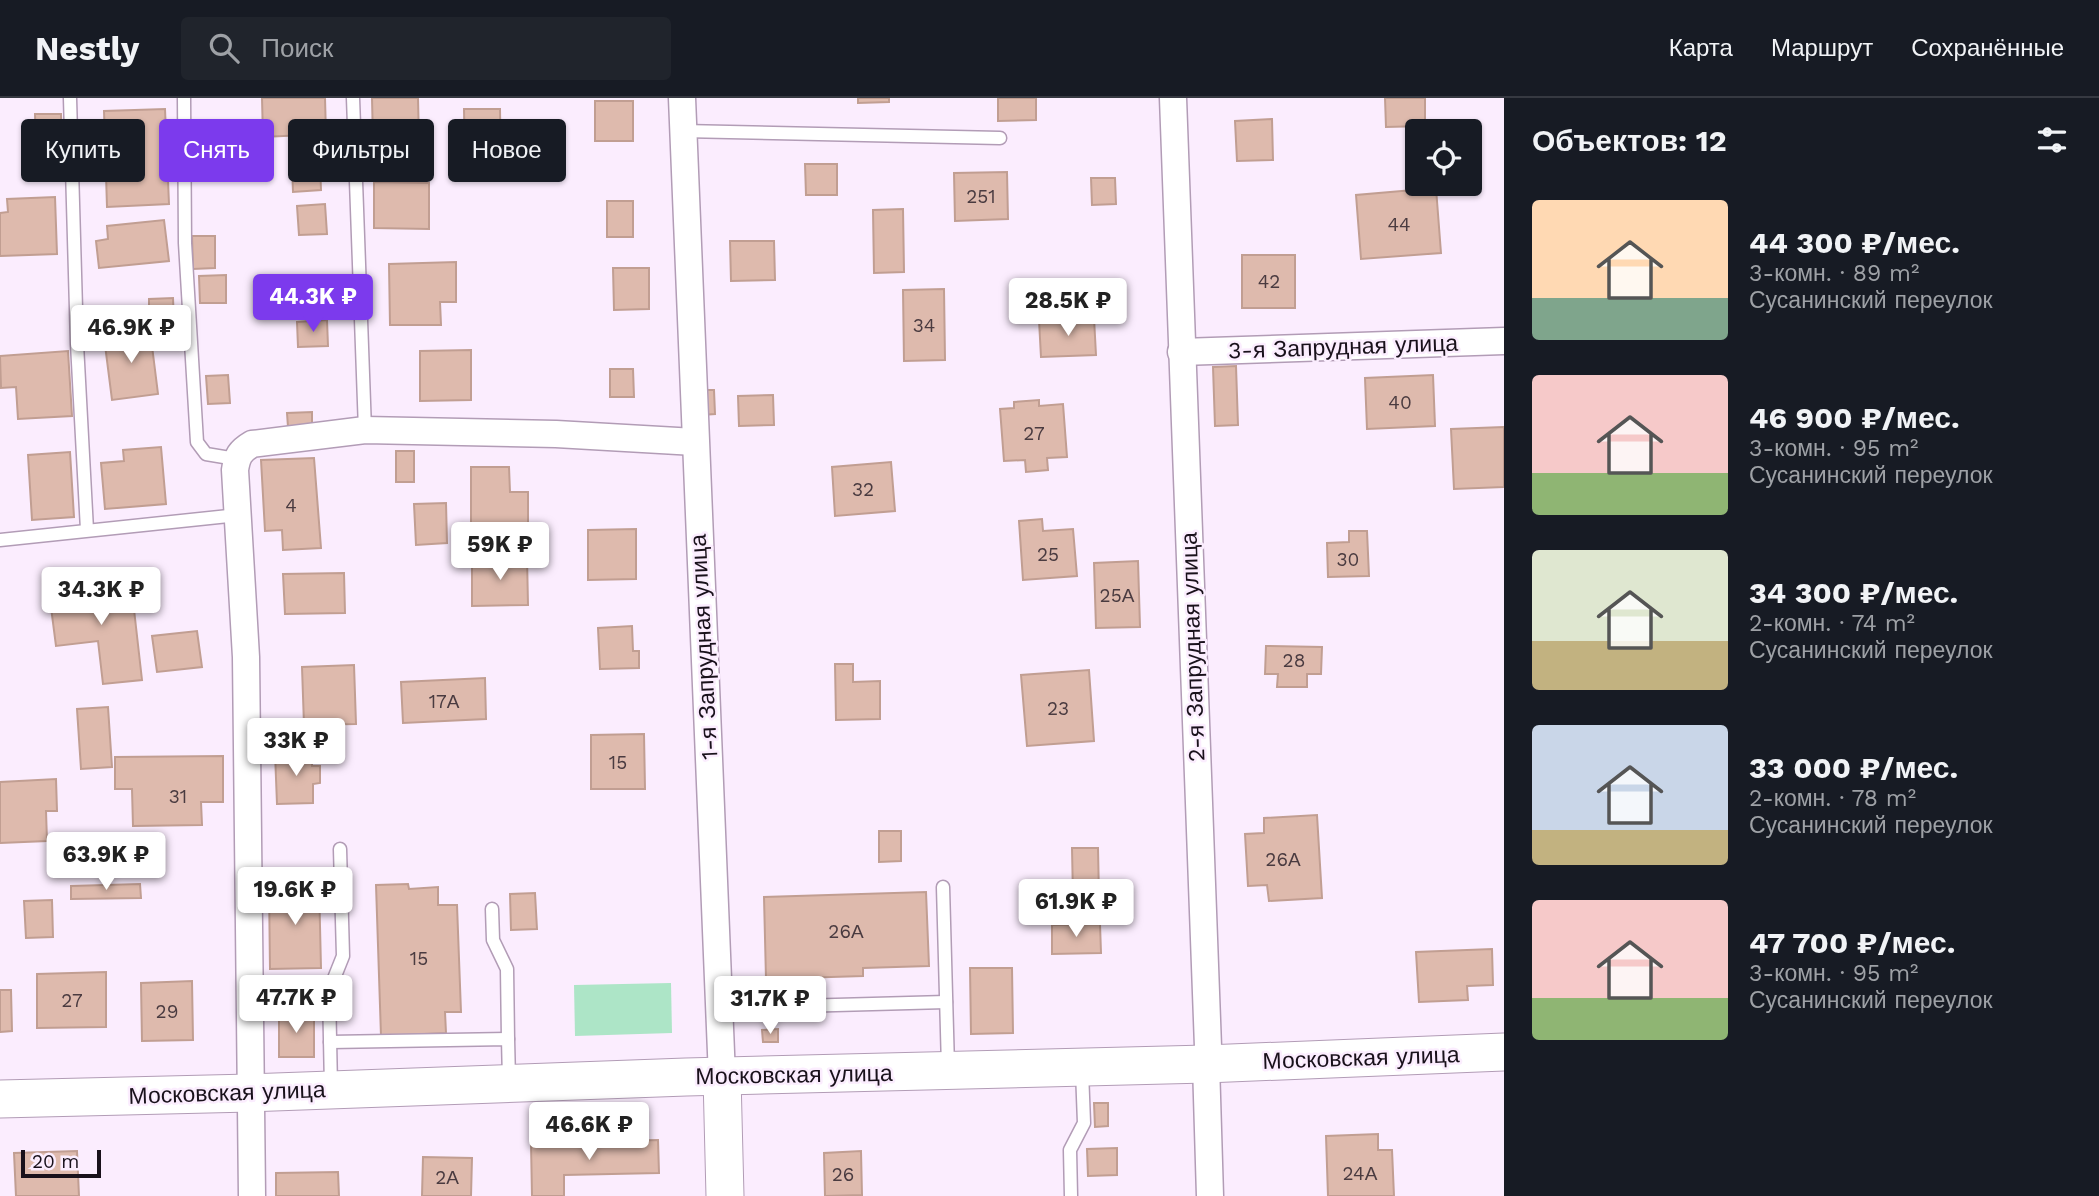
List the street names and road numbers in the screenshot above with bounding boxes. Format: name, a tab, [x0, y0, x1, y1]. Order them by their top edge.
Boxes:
street label: 3-я Запрудная улица	[1227, 329, 1459, 365]
street label: 2-я Запрудная улица	[1175, 531, 1211, 762]
street label: 1-я Запрудная улица	[685, 533, 723, 760]
street label: Московская улица	[1262, 1041, 1460, 1075]
street label: Московская улица	[695, 1060, 893, 1090]
street label: Московская улица	[128, 1076, 326, 1110]

